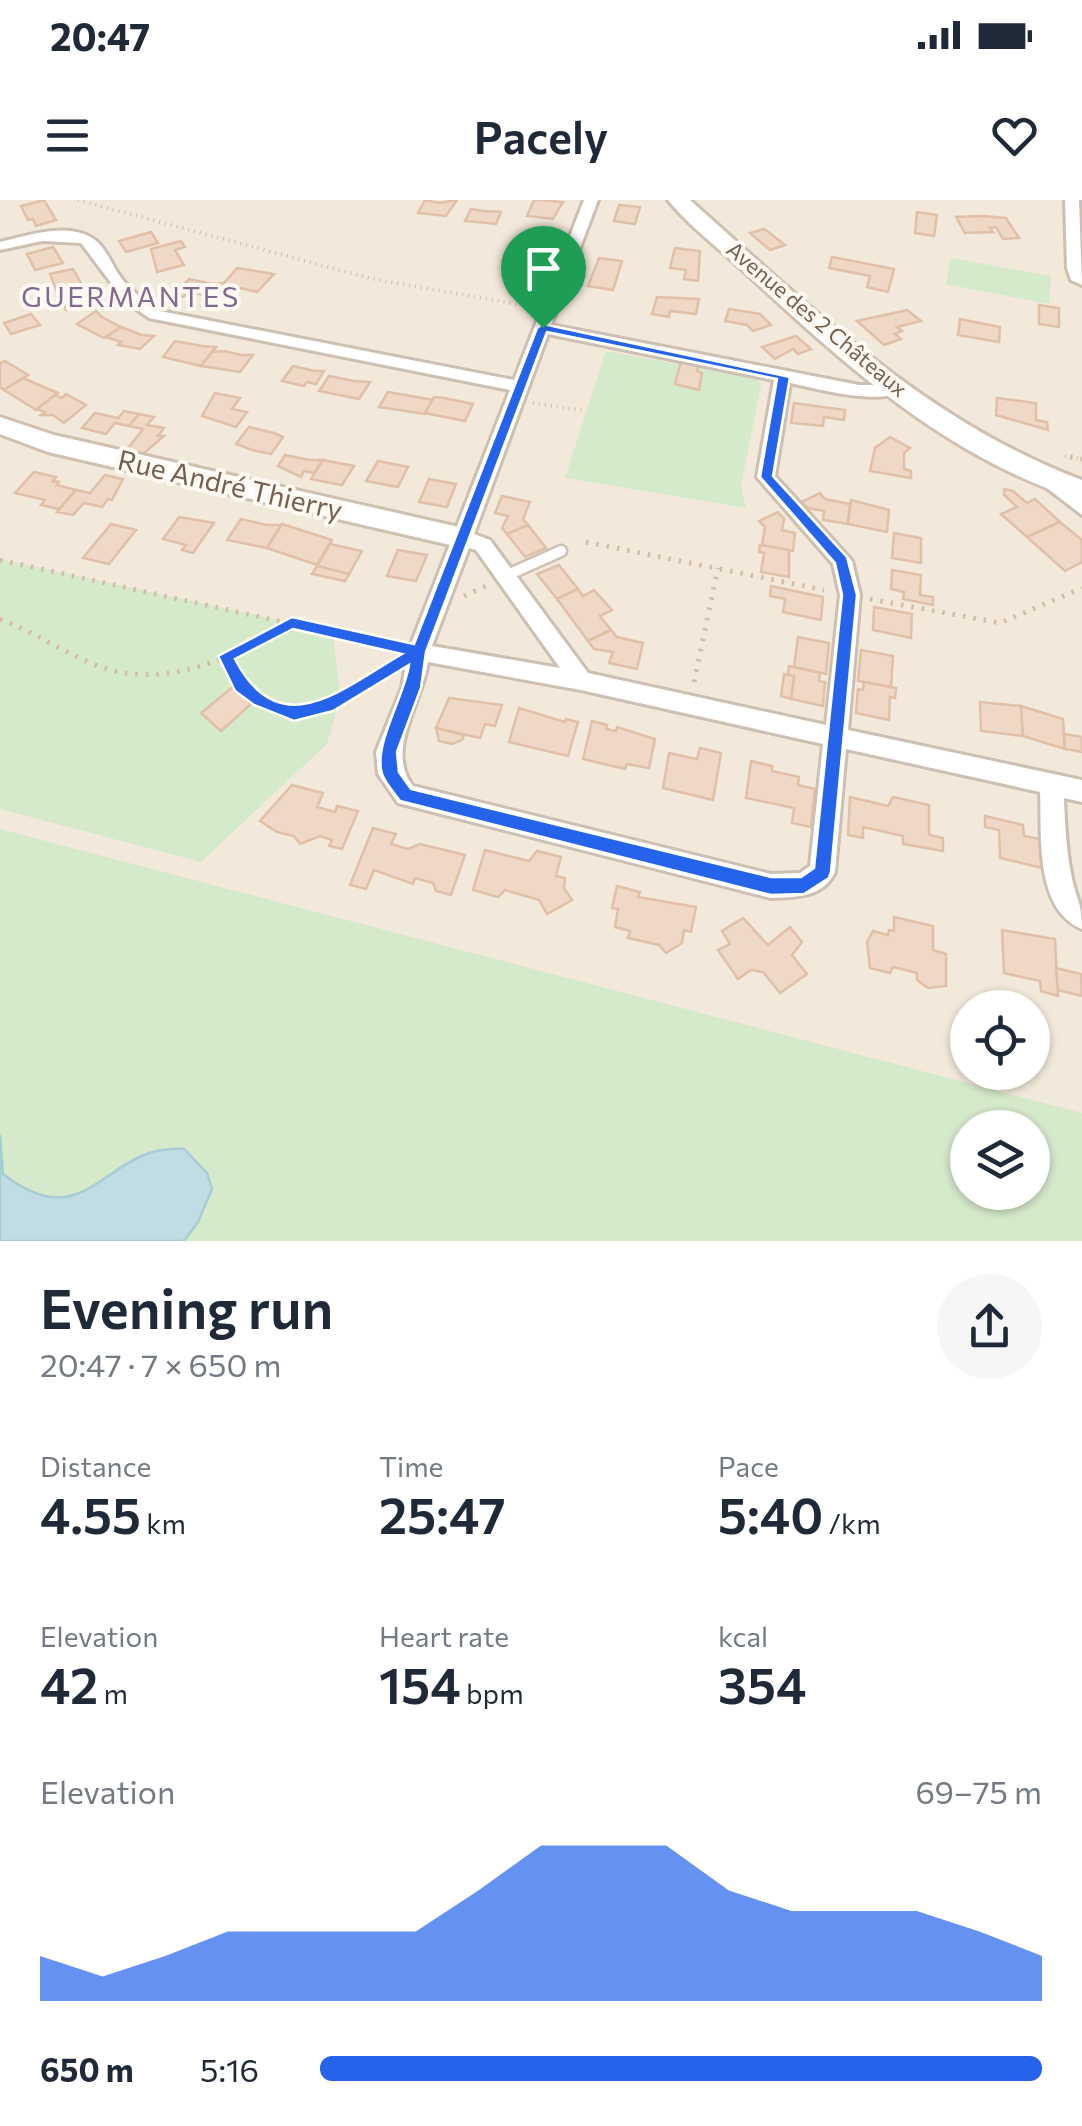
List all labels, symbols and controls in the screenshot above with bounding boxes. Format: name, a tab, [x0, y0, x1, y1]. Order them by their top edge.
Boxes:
text: 20:47	[50, 12, 150, 59]
icon: menu	[40, 108, 95, 163]
text: Pacely	[474, 108, 608, 163]
icon: heart	[987, 108, 1042, 163]
pin	[501, 226, 586, 329]
street label: Avenue des 2 Châteaux	[721, 235, 913, 402]
icon: arrive	[516, 241, 571, 296]
district label: GUERMANTES	[21, 279, 241, 313]
street label: Rue André Thierry	[115, 442, 346, 526]
map controls	[950, 990, 1050, 1210]
button: locate	[950, 990, 1050, 1090]
button: layers	[950, 1110, 1050, 1210]
text: Evening run	[40, 1273, 333, 1340]
button: share	[937, 1274, 1042, 1379]
text: 20:47 · 7 × 650 m	[40, 1344, 281, 1384]
text: Distance	[40, 1449, 151, 1483]
text: Time	[379, 1449, 443, 1483]
text: Pace	[718, 1449, 779, 1483]
text: 4.55	[40, 1483, 141, 1544]
text: 25:47	[379, 1483, 506, 1544]
text: 5:40	[718, 1483, 823, 1544]
text: km	[141, 1506, 186, 1540]
text: /km	[823, 1506, 881, 1540]
text: Elevation	[40, 1619, 158, 1653]
text: Heart rate	[379, 1619, 509, 1653]
text: kcal	[718, 1619, 768, 1653]
text: 42	[40, 1653, 98, 1714]
text: 154	[379, 1653, 461, 1714]
text: 354	[718, 1653, 806, 1714]
text: m	[98, 1676, 128, 1710]
text: bpm	[461, 1676, 524, 1710]
text: Elevation	[40, 1771, 175, 1811]
text: 69–75 m	[915, 1771, 1042, 1811]
text: 650 m	[40, 2049, 134, 2089]
text: 5:16	[200, 2049, 259, 2089]

